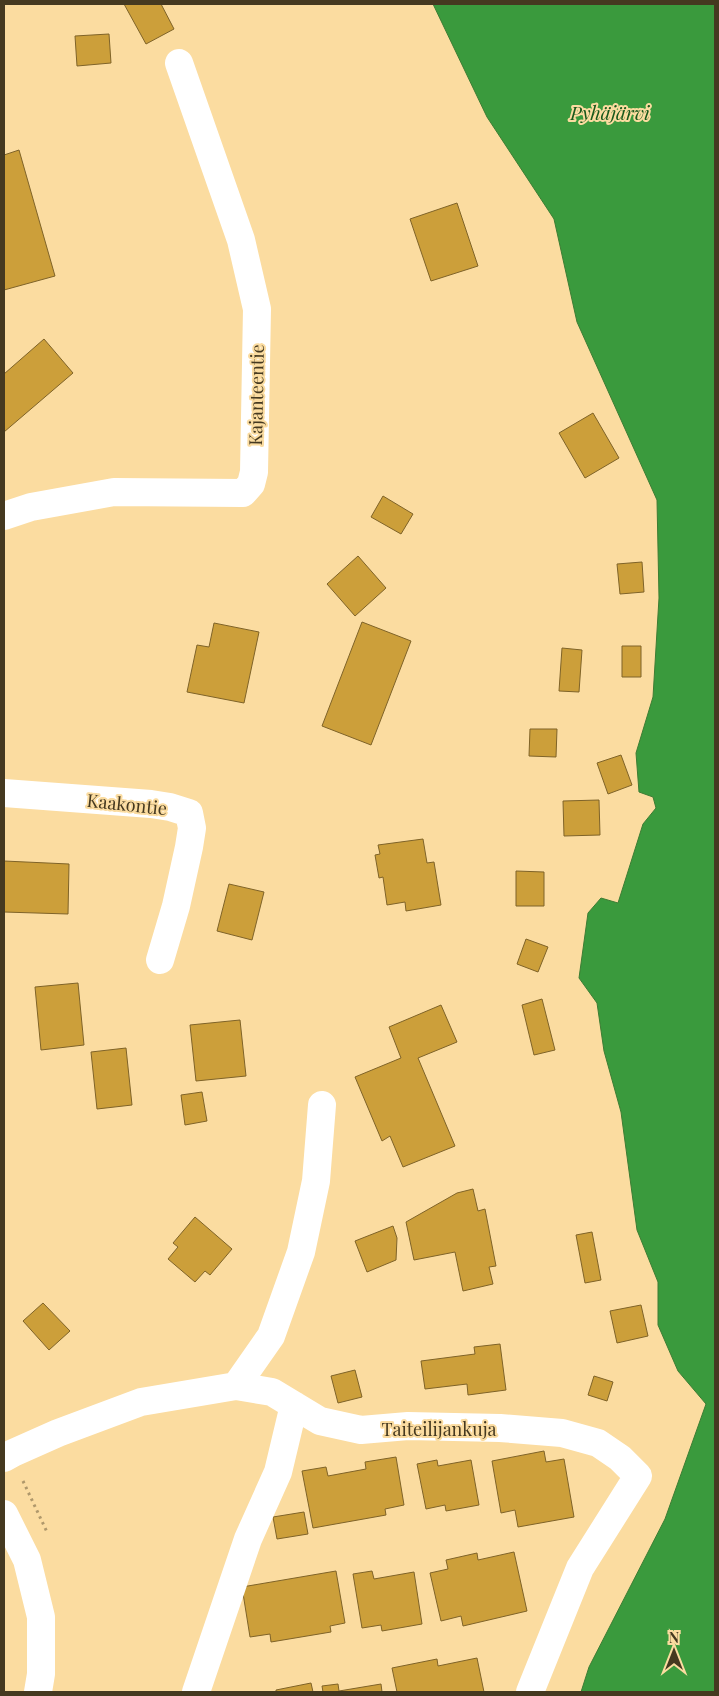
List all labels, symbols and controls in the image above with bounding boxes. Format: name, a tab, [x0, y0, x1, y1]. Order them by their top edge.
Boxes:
water label: Pyhäjärvi	[569, 99, 651, 125]
street label: Kajanteentie	[243, 344, 269, 446]
street label: Kaakontie	[86, 788, 168, 820]
street label: Taiteilijankuja	[382, 1417, 497, 1441]
north arrow	[649, 1626, 699, 1676]
text: N	[669, 1628, 679, 1647]

